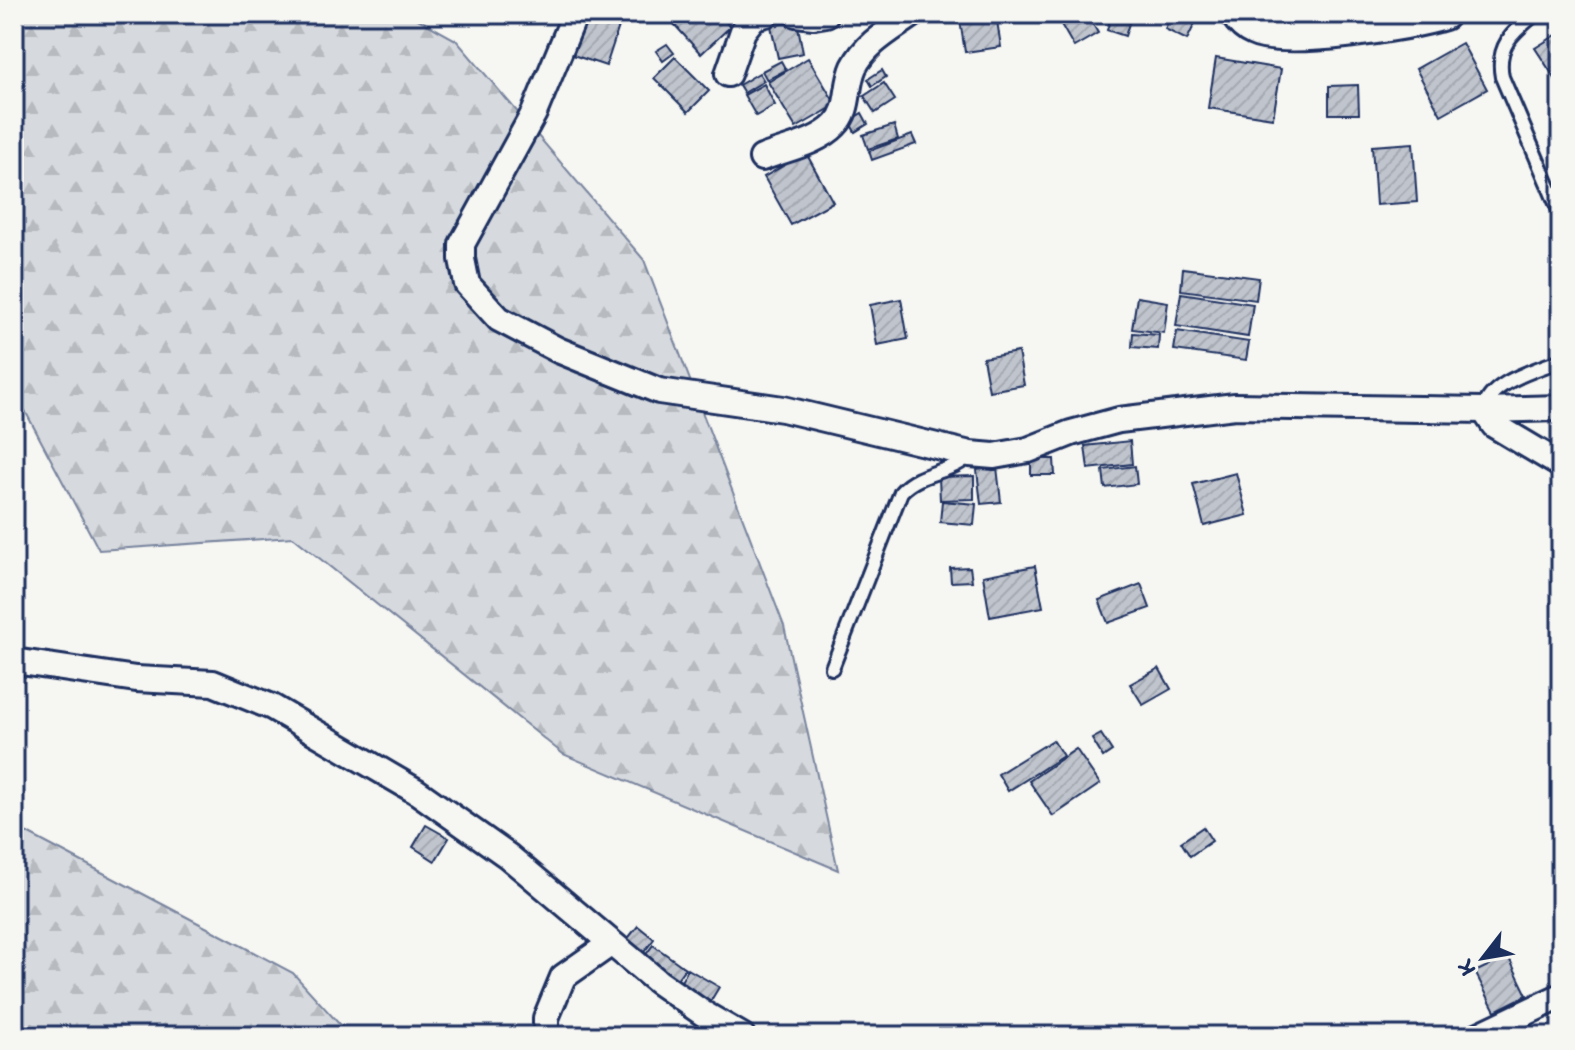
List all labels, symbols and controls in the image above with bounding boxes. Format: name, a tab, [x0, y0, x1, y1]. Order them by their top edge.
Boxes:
north arrow	[1443, 918, 1523, 998]
text: K	[1451, 954, 1481, 981]

